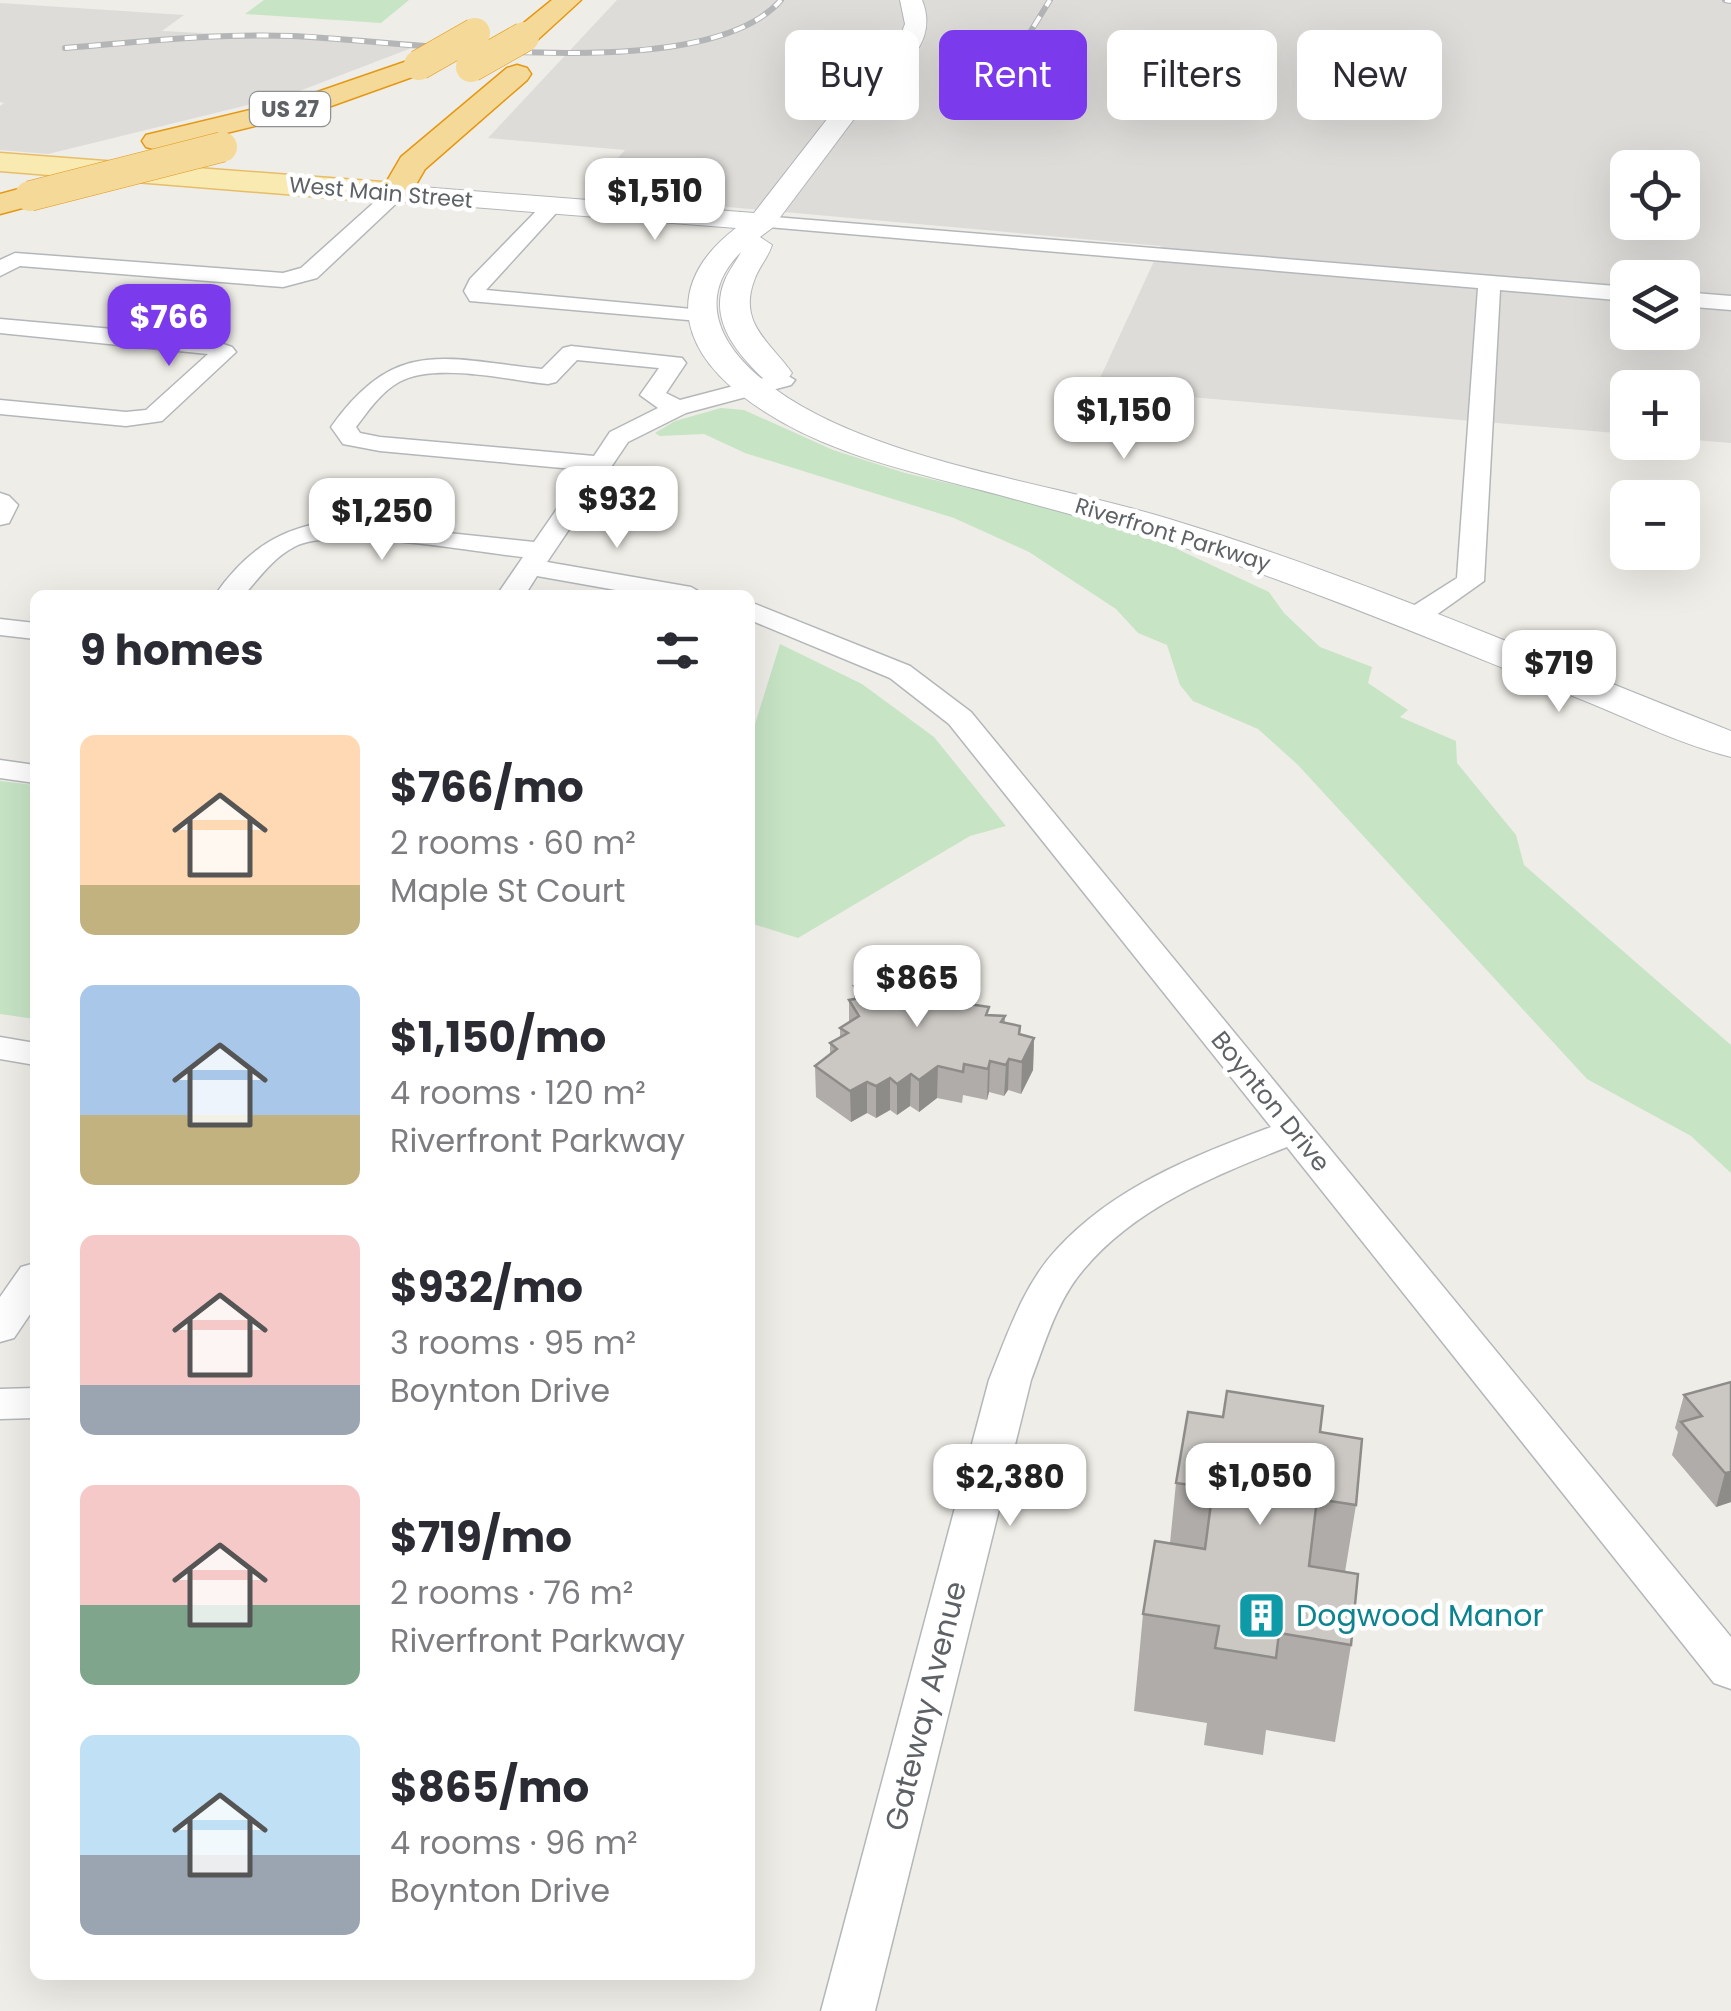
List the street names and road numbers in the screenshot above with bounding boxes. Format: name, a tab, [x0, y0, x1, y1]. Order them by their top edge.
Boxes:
road number: US 27	[250, 92, 330, 126]
street label: West Main Street	[288, 169, 474, 216]
street label: Riverfront Parkway	[1071, 490, 1275, 579]
street label: Boynton Drive	[1203, 1024, 1338, 1179]
street label: Gateway Avenue	[874, 1577, 977, 1835]

